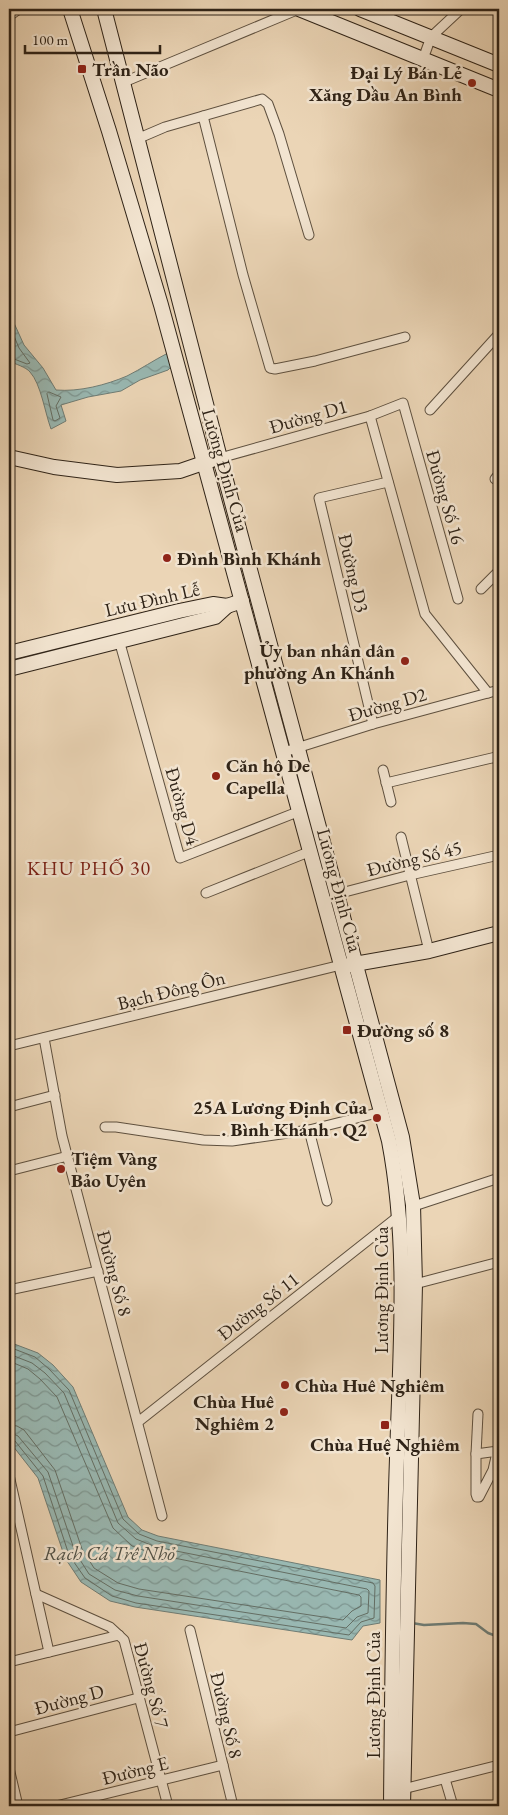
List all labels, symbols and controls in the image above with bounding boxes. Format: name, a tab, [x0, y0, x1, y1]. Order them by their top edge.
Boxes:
scale bar	[25, 22, 160, 54]
text: 100 m	[32, 30, 69, 49]
place label: Trần Não	[92, 57, 169, 82]
place label: Đại Lý Bán Lẻ Xăng Dầu An Bình	[308, 60, 462, 107]
marker: Trần Não	[76, 63, 88, 75]
marker: Đại Lý Bán Lẻ Xăng Dầu An Bình	[466, 77, 478, 89]
street label: Đường D1	[266, 393, 350, 440]
street label: Lương Định Của	[196, 406, 255, 535]
street label: Đường Số 16	[420, 447, 471, 547]
street label: Đường D3	[332, 531, 375, 615]
place label: Đình Bình Khánh	[177, 546, 322, 571]
marker: Đình Bình Khánh	[161, 552, 173, 564]
street label: Lưu Đình Lễ	[102, 576, 202, 623]
place label: Ủy ban nhân dân phường An Khánh	[244, 638, 395, 685]
marker: Ủy ban nhân dân phường An Khánh	[399, 655, 411, 667]
street label: Đường D2	[345, 681, 429, 728]
place label: Căn hộ De Capella	[226, 753, 310, 800]
street label: Đường D4	[159, 764, 206, 849]
marker: Căn hộ De Capella	[210, 770, 222, 782]
street label: Lương Định Của	[311, 825, 368, 955]
street label: Đường Số 45	[364, 835, 464, 882]
district label: KHU PHỐ 30	[27, 855, 151, 881]
street label: Bạch Đông Ôn	[115, 965, 228, 1016]
place label: Đường số 8	[357, 1018, 449, 1043]
marker: Đường số 8	[341, 1024, 353, 1036]
place label: 25A Lương Định Của . Bình Khánh . Q2	[193, 1095, 368, 1142]
marker: 25A Lương Định Của . Bình Khánh . Q2	[371, 1112, 383, 1124]
place label: Tiệm Vàng Bảo Uyên	[71, 1146, 158, 1193]
marker: Tiệm Vàng Bảo Uyên	[55, 1163, 67, 1175]
street label: Lương Định Của	[369, 1226, 394, 1354]
street label: Đường Số 8	[91, 1227, 138, 1319]
street label: Đường Số 11	[212, 1267, 304, 1346]
place label: Chùa Huê Nghiêm	[295, 1373, 445, 1398]
marker: Chùa Huê Nghiêm	[279, 1379, 291, 1391]
place label: Chùa Huê Nghiêm 2	[193, 1389, 274, 1436]
marker: Chùa Huê Nghiêm 2	[278, 1406, 290, 1418]
marker: Chùa Huệ Nghiêm	[379, 1419, 391, 1431]
place label: Chùa Huệ Nghiêm	[310, 1432, 460, 1457]
water label: Rạch Cá Trê Nhỏ	[43, 1540, 176, 1566]
street label: Lương Định Của	[361, 1631, 386, 1759]
street label: Đường Số 7	[128, 1639, 175, 1732]
street label: Đường Số 8	[204, 1669, 249, 1761]
street label: Đường D	[32, 1678, 107, 1721]
street label: Đường E	[99, 1750, 171, 1791]

